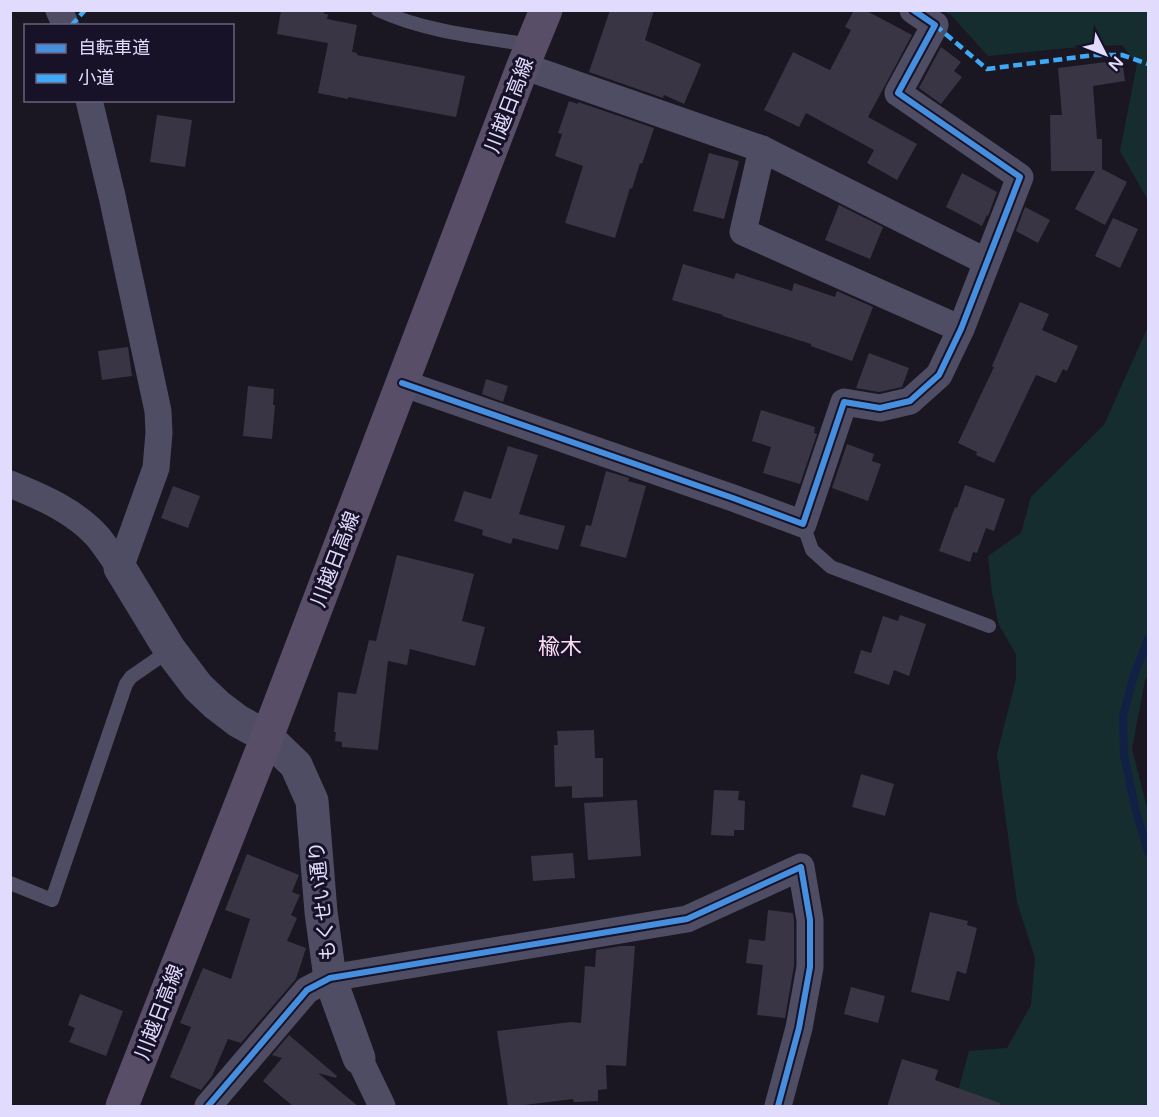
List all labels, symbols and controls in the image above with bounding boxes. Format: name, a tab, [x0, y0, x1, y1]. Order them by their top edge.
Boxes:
legend	[24, 24, 234, 102]
north arrow	[1075, 24, 1135, 84]
text: 自転車道	[78, 37, 150, 59]
text: N	[1104, 52, 1127, 75]
street label: 川越日高線	[481, 54, 539, 156]
text: 小道	[78, 67, 114, 89]
street label: 川越日高線	[307, 508, 365, 610]
district label: 楡木	[538, 634, 582, 660]
street label: もくせい通り	[305, 840, 341, 962]
street label: 川越日高線	[131, 961, 189, 1063]

